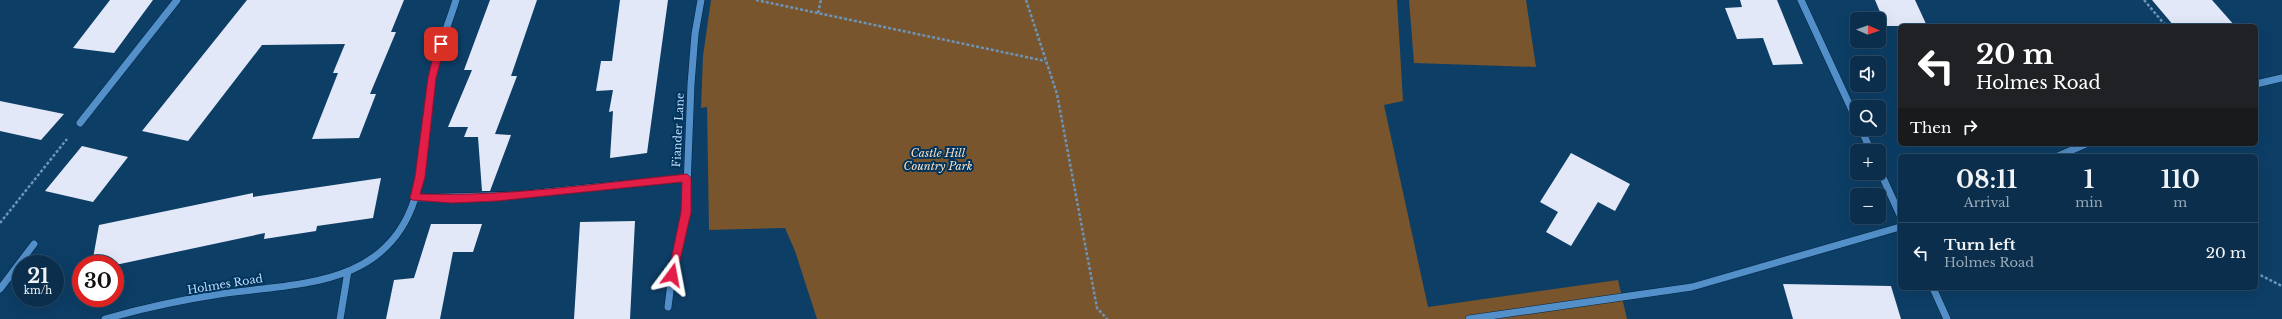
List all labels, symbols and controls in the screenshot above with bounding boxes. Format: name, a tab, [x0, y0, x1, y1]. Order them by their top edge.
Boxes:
north arrow	[1850, 12, 1886, 48]
map controls	[1850, 12, 1886, 224]
pin	[424, 27, 458, 61]
icon: arrive	[430, 33, 452, 55]
text: 20 m	[1976, 37, 2054, 72]
icon: left	[1910, 40, 1962, 92]
button: sound	[1850, 56, 1886, 92]
text: Holmes Road	[1976, 72, 2101, 94]
street label: Fiander Lane	[669, 92, 687, 168]
button: search	[1850, 100, 1886, 136]
icon: right	[1959, 116, 1981, 138]
text: Then	[1910, 118, 1951, 137]
button: +	[1850, 144, 1886, 180]
park label: Castle Hill Country Park	[904, 146, 973, 173]
text: 08:11	[1956, 165, 2017, 194]
text: 1	[2084, 165, 2094, 194]
text: 110	[2161, 165, 2200, 194]
button: −	[1850, 188, 1886, 224]
text: Arrival	[1964, 194, 2010, 211]
text: min	[2075, 194, 2103, 211]
text: m	[2173, 194, 2187, 211]
text: Turn left	[1944, 235, 2015, 254]
icon: left	[1910, 242, 1932, 264]
text: 20 m	[2206, 243, 2246, 262]
position arrow	[651, 254, 693, 296]
text: Holmes Road	[1944, 254, 2034, 271]
speed limit sign: 30	[72, 255, 124, 307]
text: 21	[27, 264, 49, 288]
street label: Holmes Road	[186, 271, 264, 297]
text: km/h	[24, 284, 52, 297]

